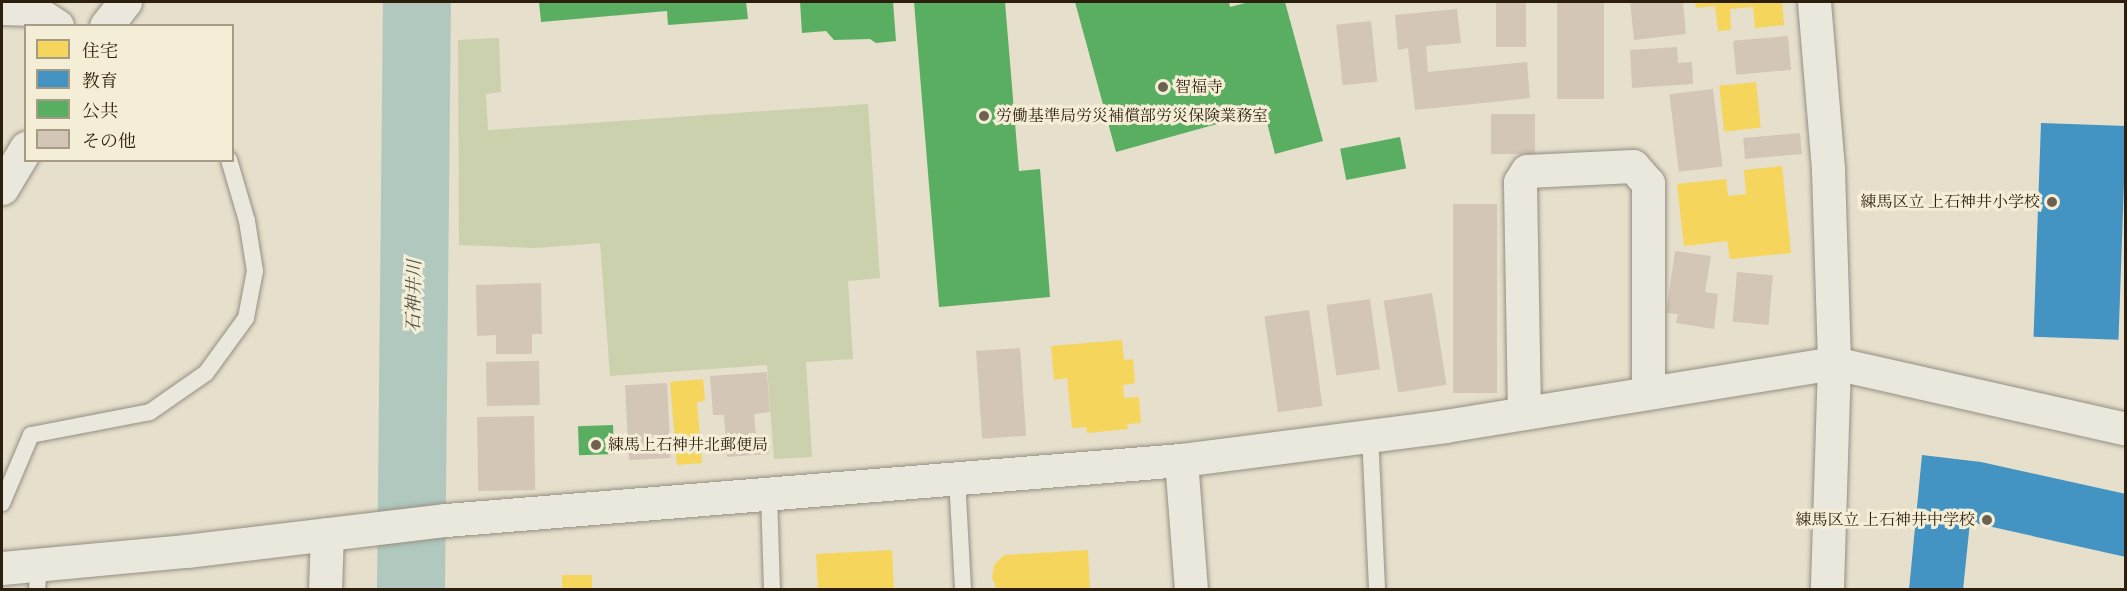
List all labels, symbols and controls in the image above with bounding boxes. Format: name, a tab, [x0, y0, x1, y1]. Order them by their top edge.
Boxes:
legend	[24, 24, 234, 162]
text: 住宅	[82, 40, 118, 62]
text: 教育	[82, 70, 118, 92]
place label: 智福寺	[1175, 77, 1223, 97]
marker: 智福寺	[1156, 80, 1170, 94]
text: 公共	[82, 100, 118, 122]
place label: 労働基準局労災補償部労災保険業務室	[996, 106, 1268, 126]
marker: 労働基準局労災補償部労災保険業務室	[977, 109, 991, 123]
text: その他	[82, 130, 136, 152]
place label: 練馬区立 上石神井小学校	[1861, 192, 2040, 212]
marker: 練馬区立 上石神井小学校	[2045, 195, 2059, 209]
water label: 石神井川	[403, 260, 425, 332]
place label: 練馬上石神井北郵便局	[608, 435, 768, 455]
marker: 練馬上石神井北郵便局	[589, 438, 603, 452]
place label: 練馬区立 上石神井中学校	[1796, 510, 1975, 530]
marker: 練馬区立 上石神井中学校	[1980, 513, 1994, 527]

